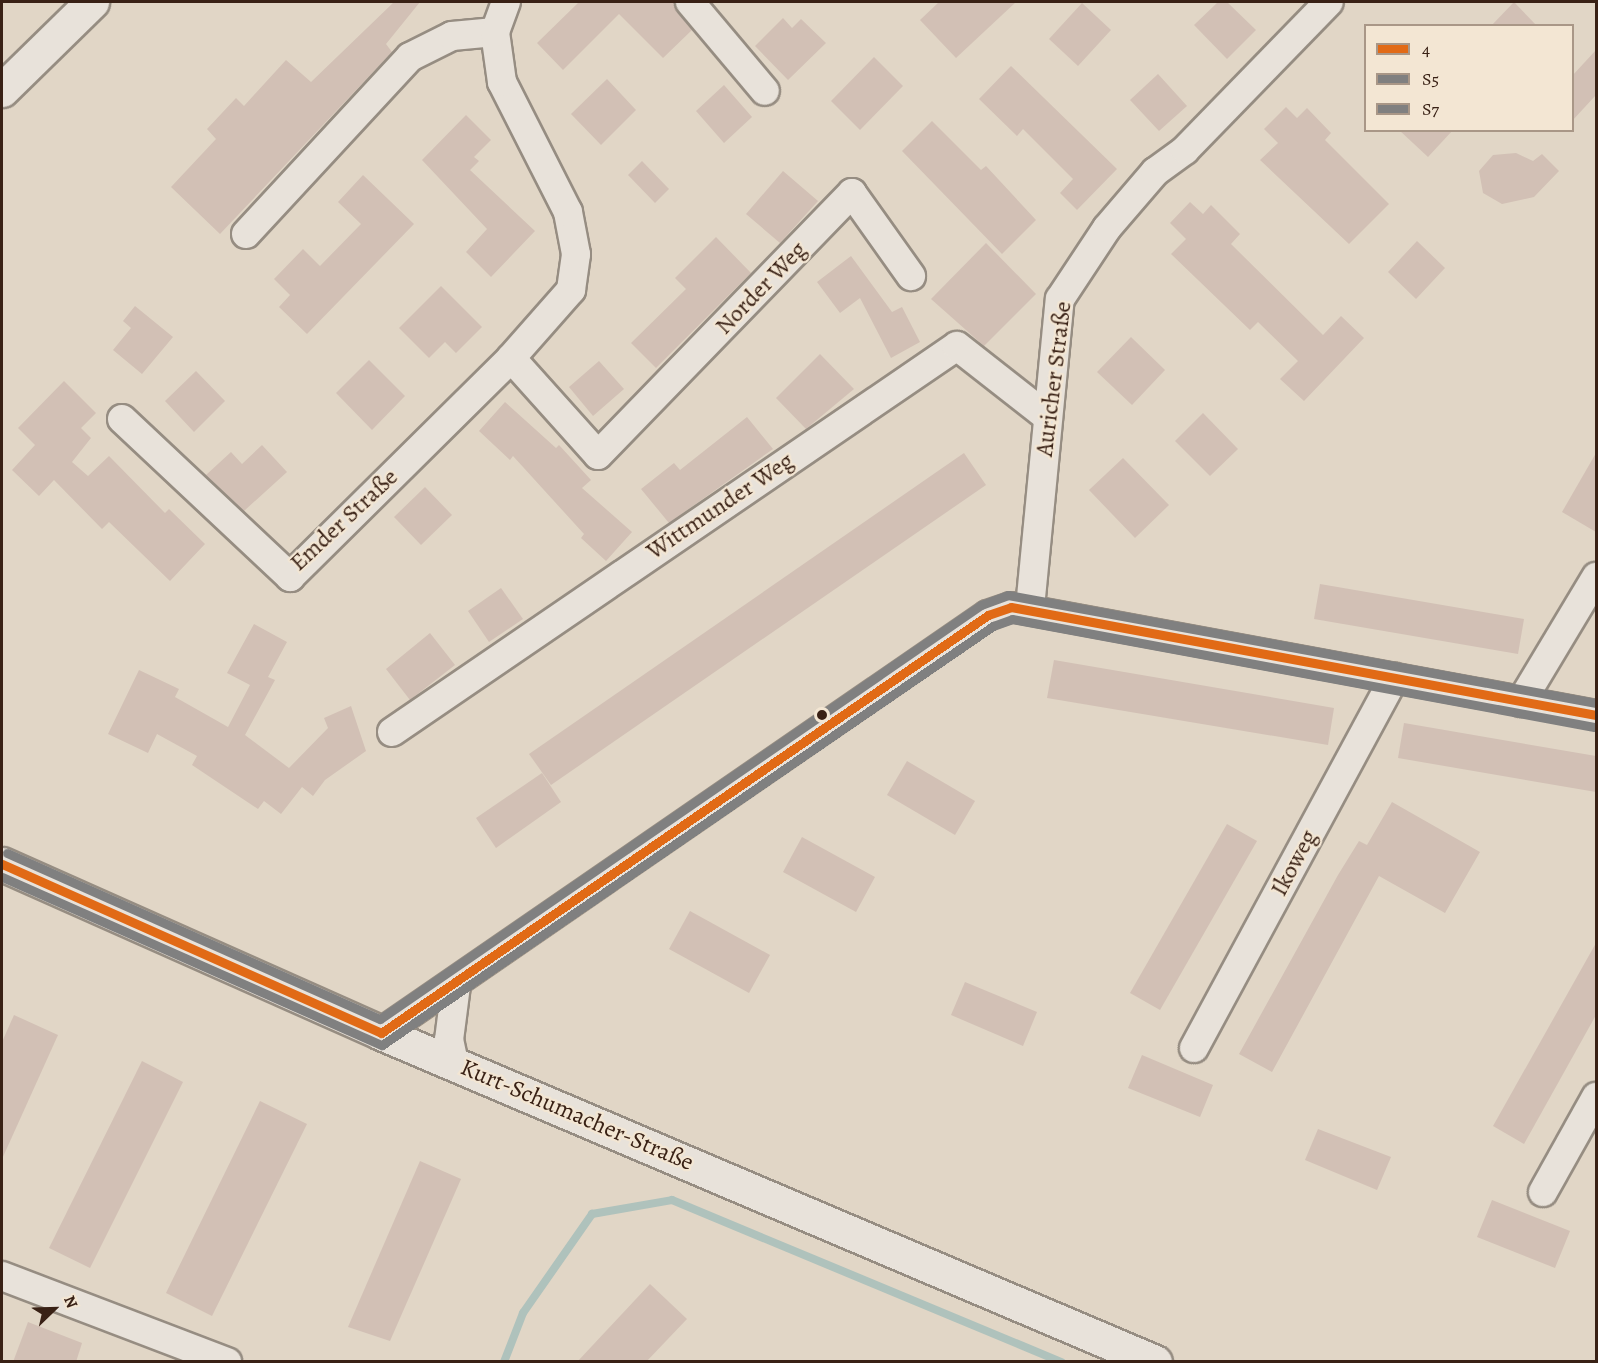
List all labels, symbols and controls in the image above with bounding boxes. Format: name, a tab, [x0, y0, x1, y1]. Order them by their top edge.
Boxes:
legend	[1364, 24, 1574, 132]
text: 4	[1422, 37, 1430, 61]
text: S5	[1422, 67, 1439, 91]
text: S7	[1422, 97, 1439, 121]
street label: Norder Weg	[710, 235, 812, 341]
street label: Auricher Straße	[1030, 300, 1078, 458]
street label: Wittmunder Weg	[641, 446, 799, 566]
street label: Emder Straße	[284, 463, 404, 577]
unlabelled marker	[816, 709, 828, 721]
street label: Ikoweg	[1265, 825, 1323, 901]
street label: Kurt-Schumacher-Straße	[456, 1053, 698, 1177]
north arrow	[24, 1279, 84, 1339]
text: N	[58, 1292, 83, 1312]

